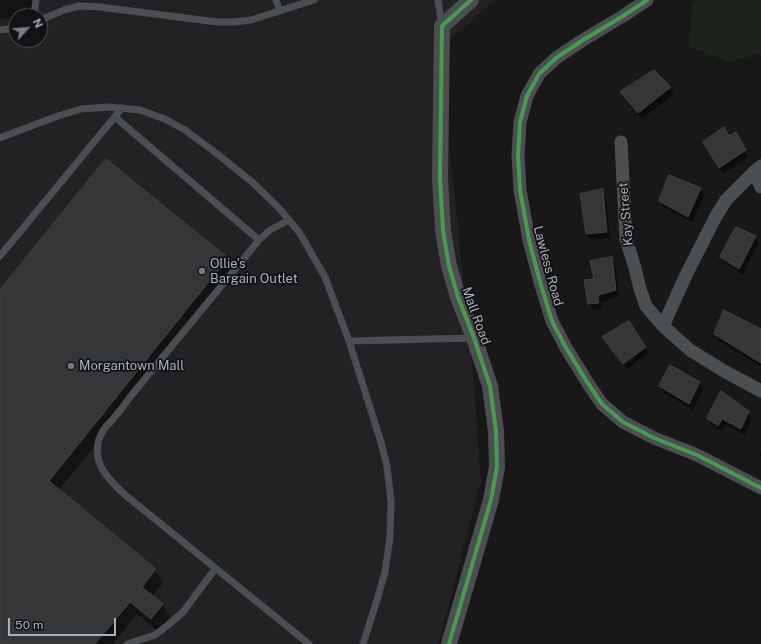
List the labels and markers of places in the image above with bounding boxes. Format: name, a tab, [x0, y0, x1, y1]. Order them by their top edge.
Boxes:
place label: Ollie's Bargain Outlet	[210, 256, 298, 287]
marker: Ollie's Bargain Outlet	[197, 266, 207, 276]
place label: Morgantown Mall	[79, 358, 184, 374]
marker: Morgantown Mall	[66, 361, 76, 371]

